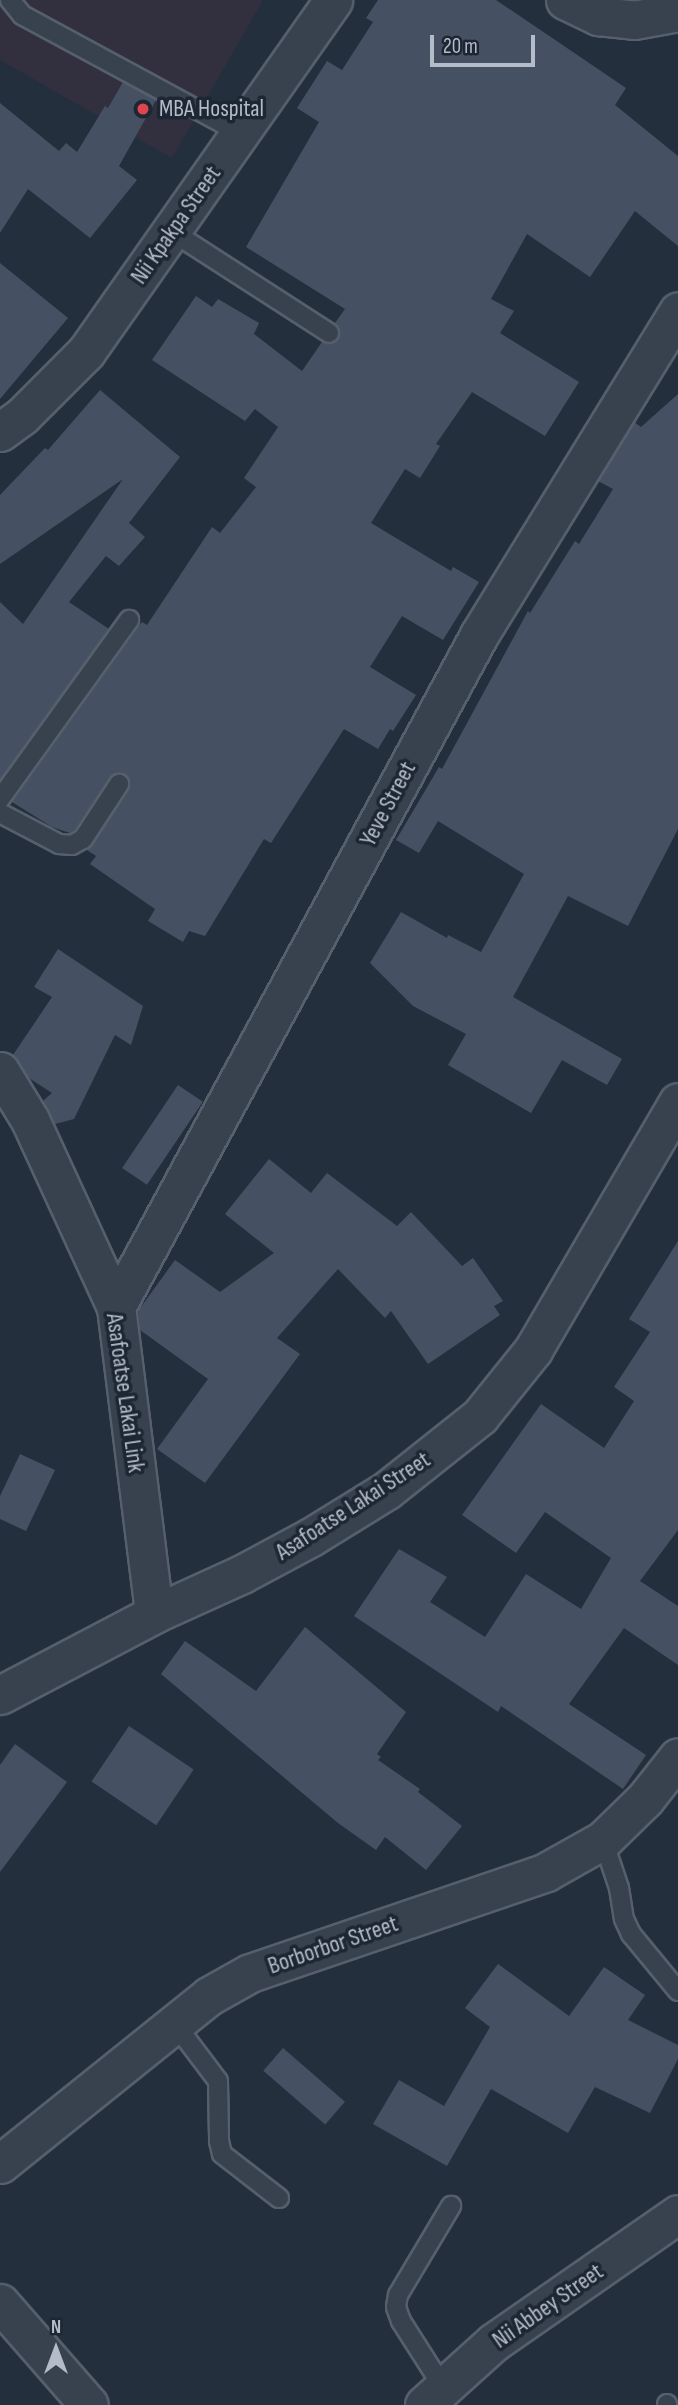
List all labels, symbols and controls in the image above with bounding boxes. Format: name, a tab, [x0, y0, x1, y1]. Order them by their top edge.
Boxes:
scale bar	[433, 21, 538, 65]
text: 20 m	[443, 34, 478, 59]
place label: MBA Hospital	[159, 95, 264, 123]
marker: MBA Hospital	[133, 99, 153, 119]
street label: Nii Kpakpa Street	[125, 160, 227, 290]
street label: Yeve Street	[354, 757, 422, 851]
street label: Asafoatse Lakai Link	[100, 1312, 150, 1474]
street label: Asafoatse Lakai Street	[270, 1445, 436, 1567]
street label: Borborbor Street	[264, 1909, 402, 1981]
street label: Nii Abbey Street	[487, 2257, 609, 2355]
north arrow	[21, 2314, 91, 2384]
text: N	[51, 2316, 61, 2339]

